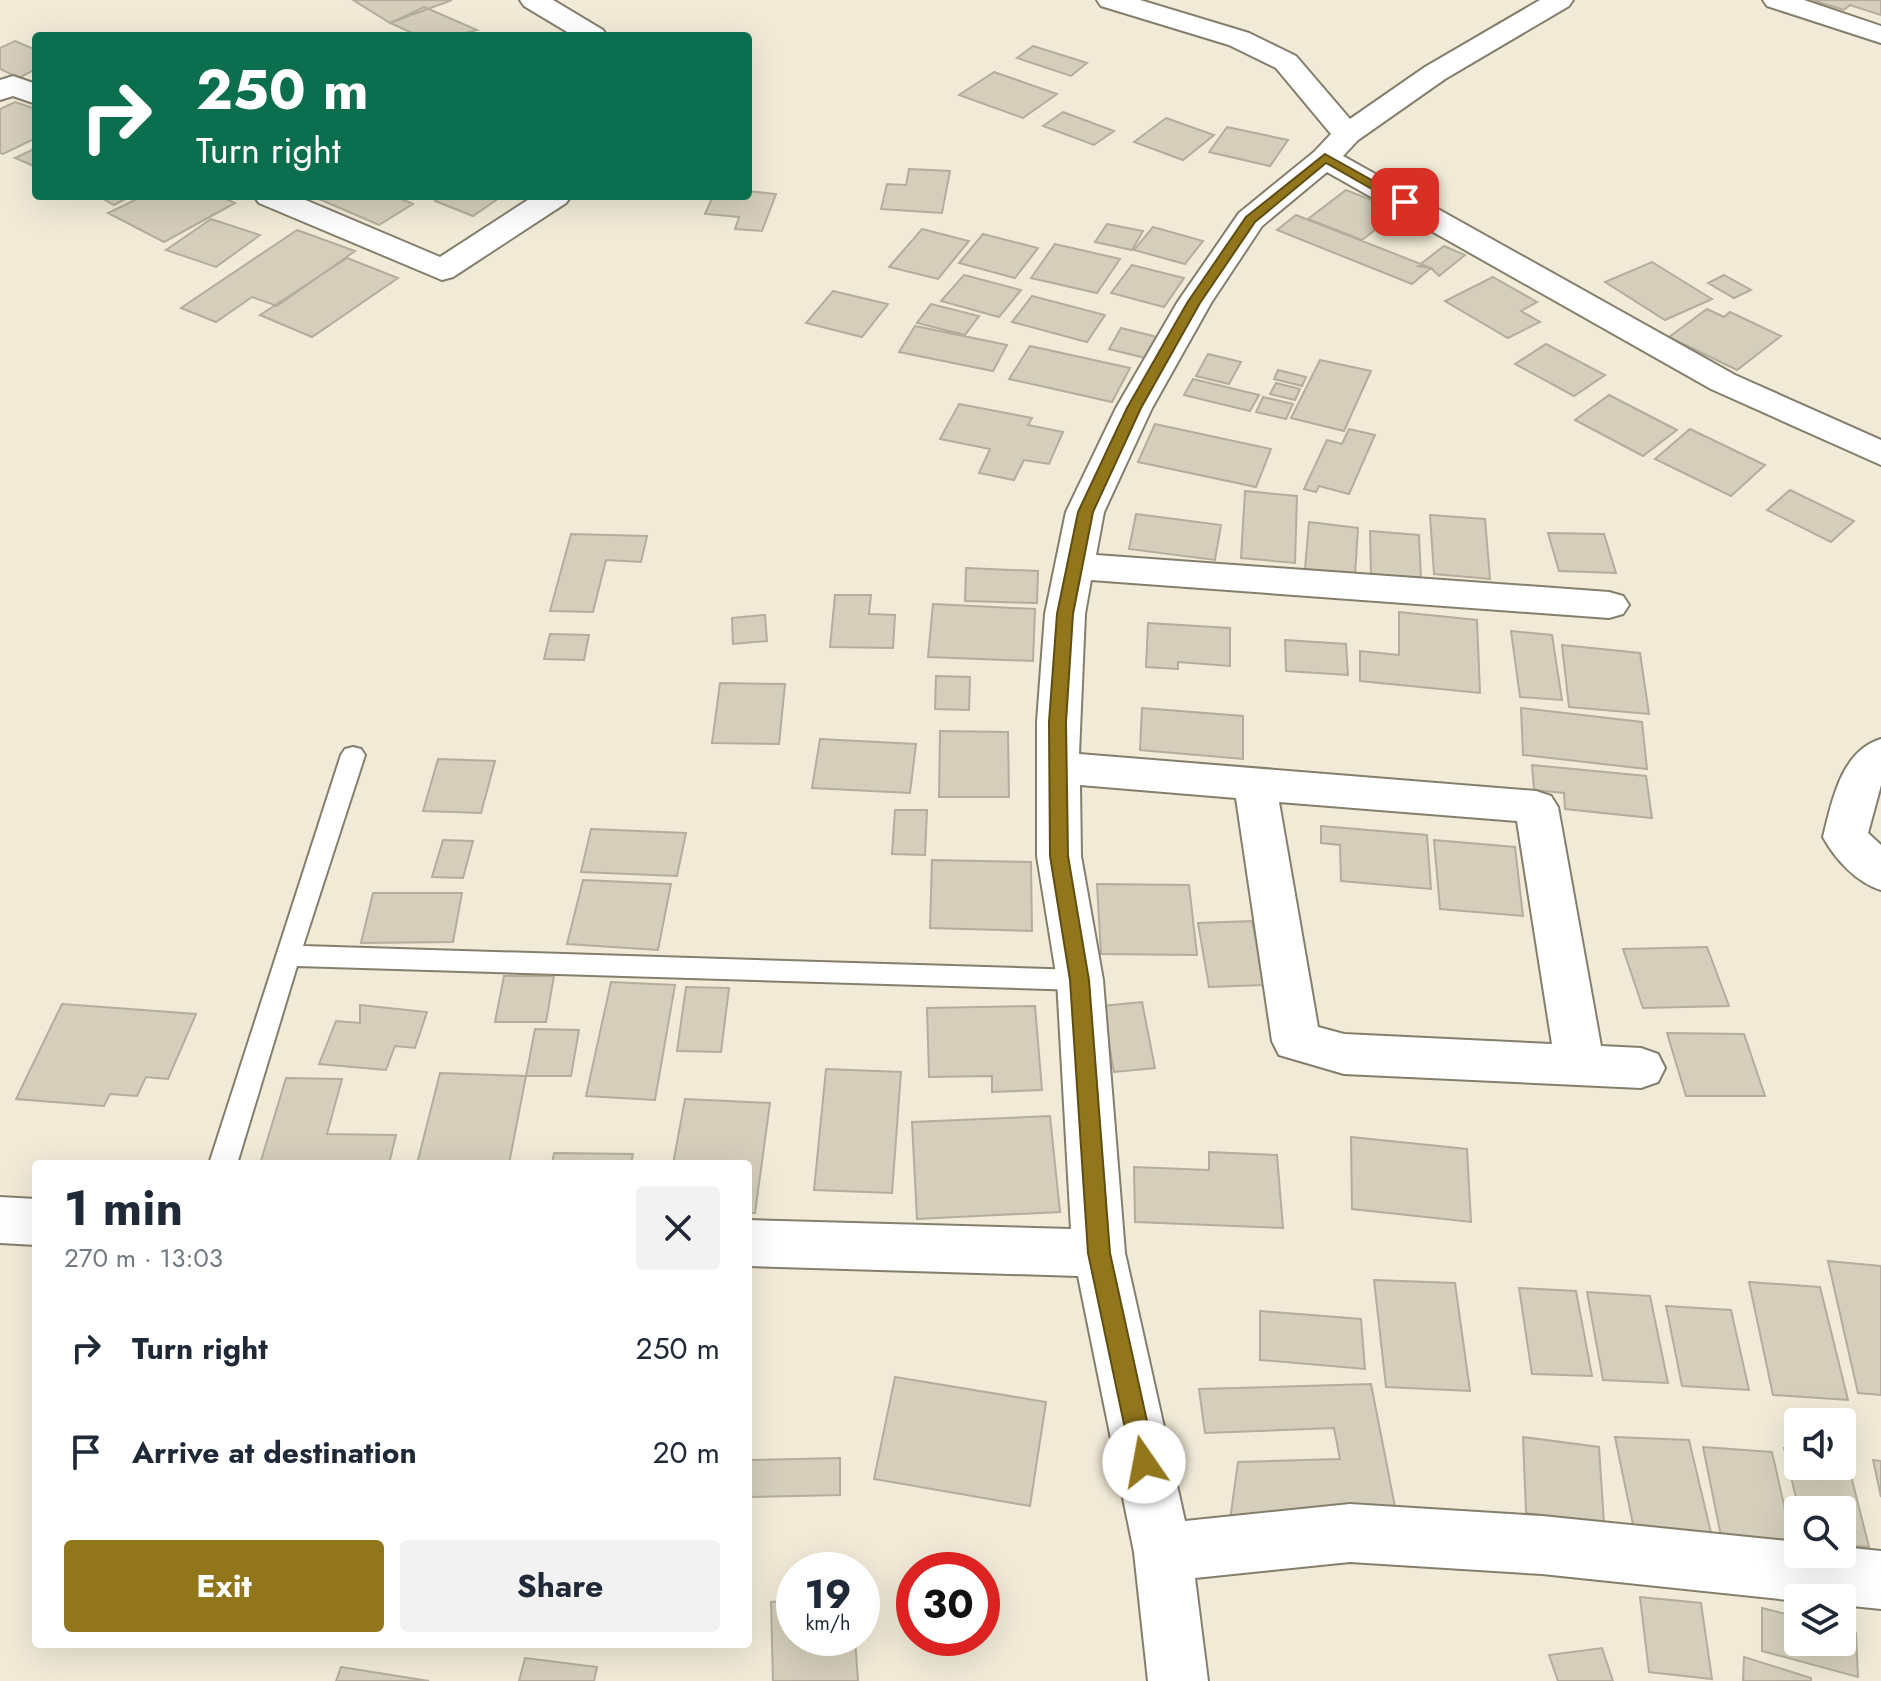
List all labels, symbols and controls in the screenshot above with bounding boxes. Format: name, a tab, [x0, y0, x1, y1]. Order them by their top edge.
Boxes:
text: 250 m	[196, 49, 369, 130]
icon: right	[64, 64, 168, 168]
text: Turn right	[196, 124, 341, 176]
pin	[1371, 168, 1439, 236]
icon: arrive	[1383, 180, 1427, 224]
text: 1 min	[64, 1174, 183, 1243]
button: close	[636, 1186, 720, 1270]
text: 270 m · 13:03	[64, 1239, 223, 1277]
icon: right	[64, 1326, 108, 1370]
text: Turn right	[132, 1327, 268, 1370]
text: 250 m	[636, 1327, 720, 1370]
map controls	[1784, 1408, 1856, 1656]
button: sound	[1784, 1408, 1856, 1480]
position arrow	[1102, 1420, 1186, 1504]
icon: arrive	[64, 1430, 108, 1474]
text: Arrive at destination	[132, 1431, 417, 1474]
text: 20 m	[653, 1431, 720, 1474]
button: search	[1784, 1496, 1856, 1568]
button: Exit	[64, 1540, 384, 1632]
button: Share	[400, 1540, 720, 1632]
speed limit sign: 30	[896, 1552, 1000, 1656]
text: 19	[804, 1565, 852, 1623]
button: layers	[1784, 1584, 1856, 1656]
text: km/h	[805, 1609, 851, 1638]

